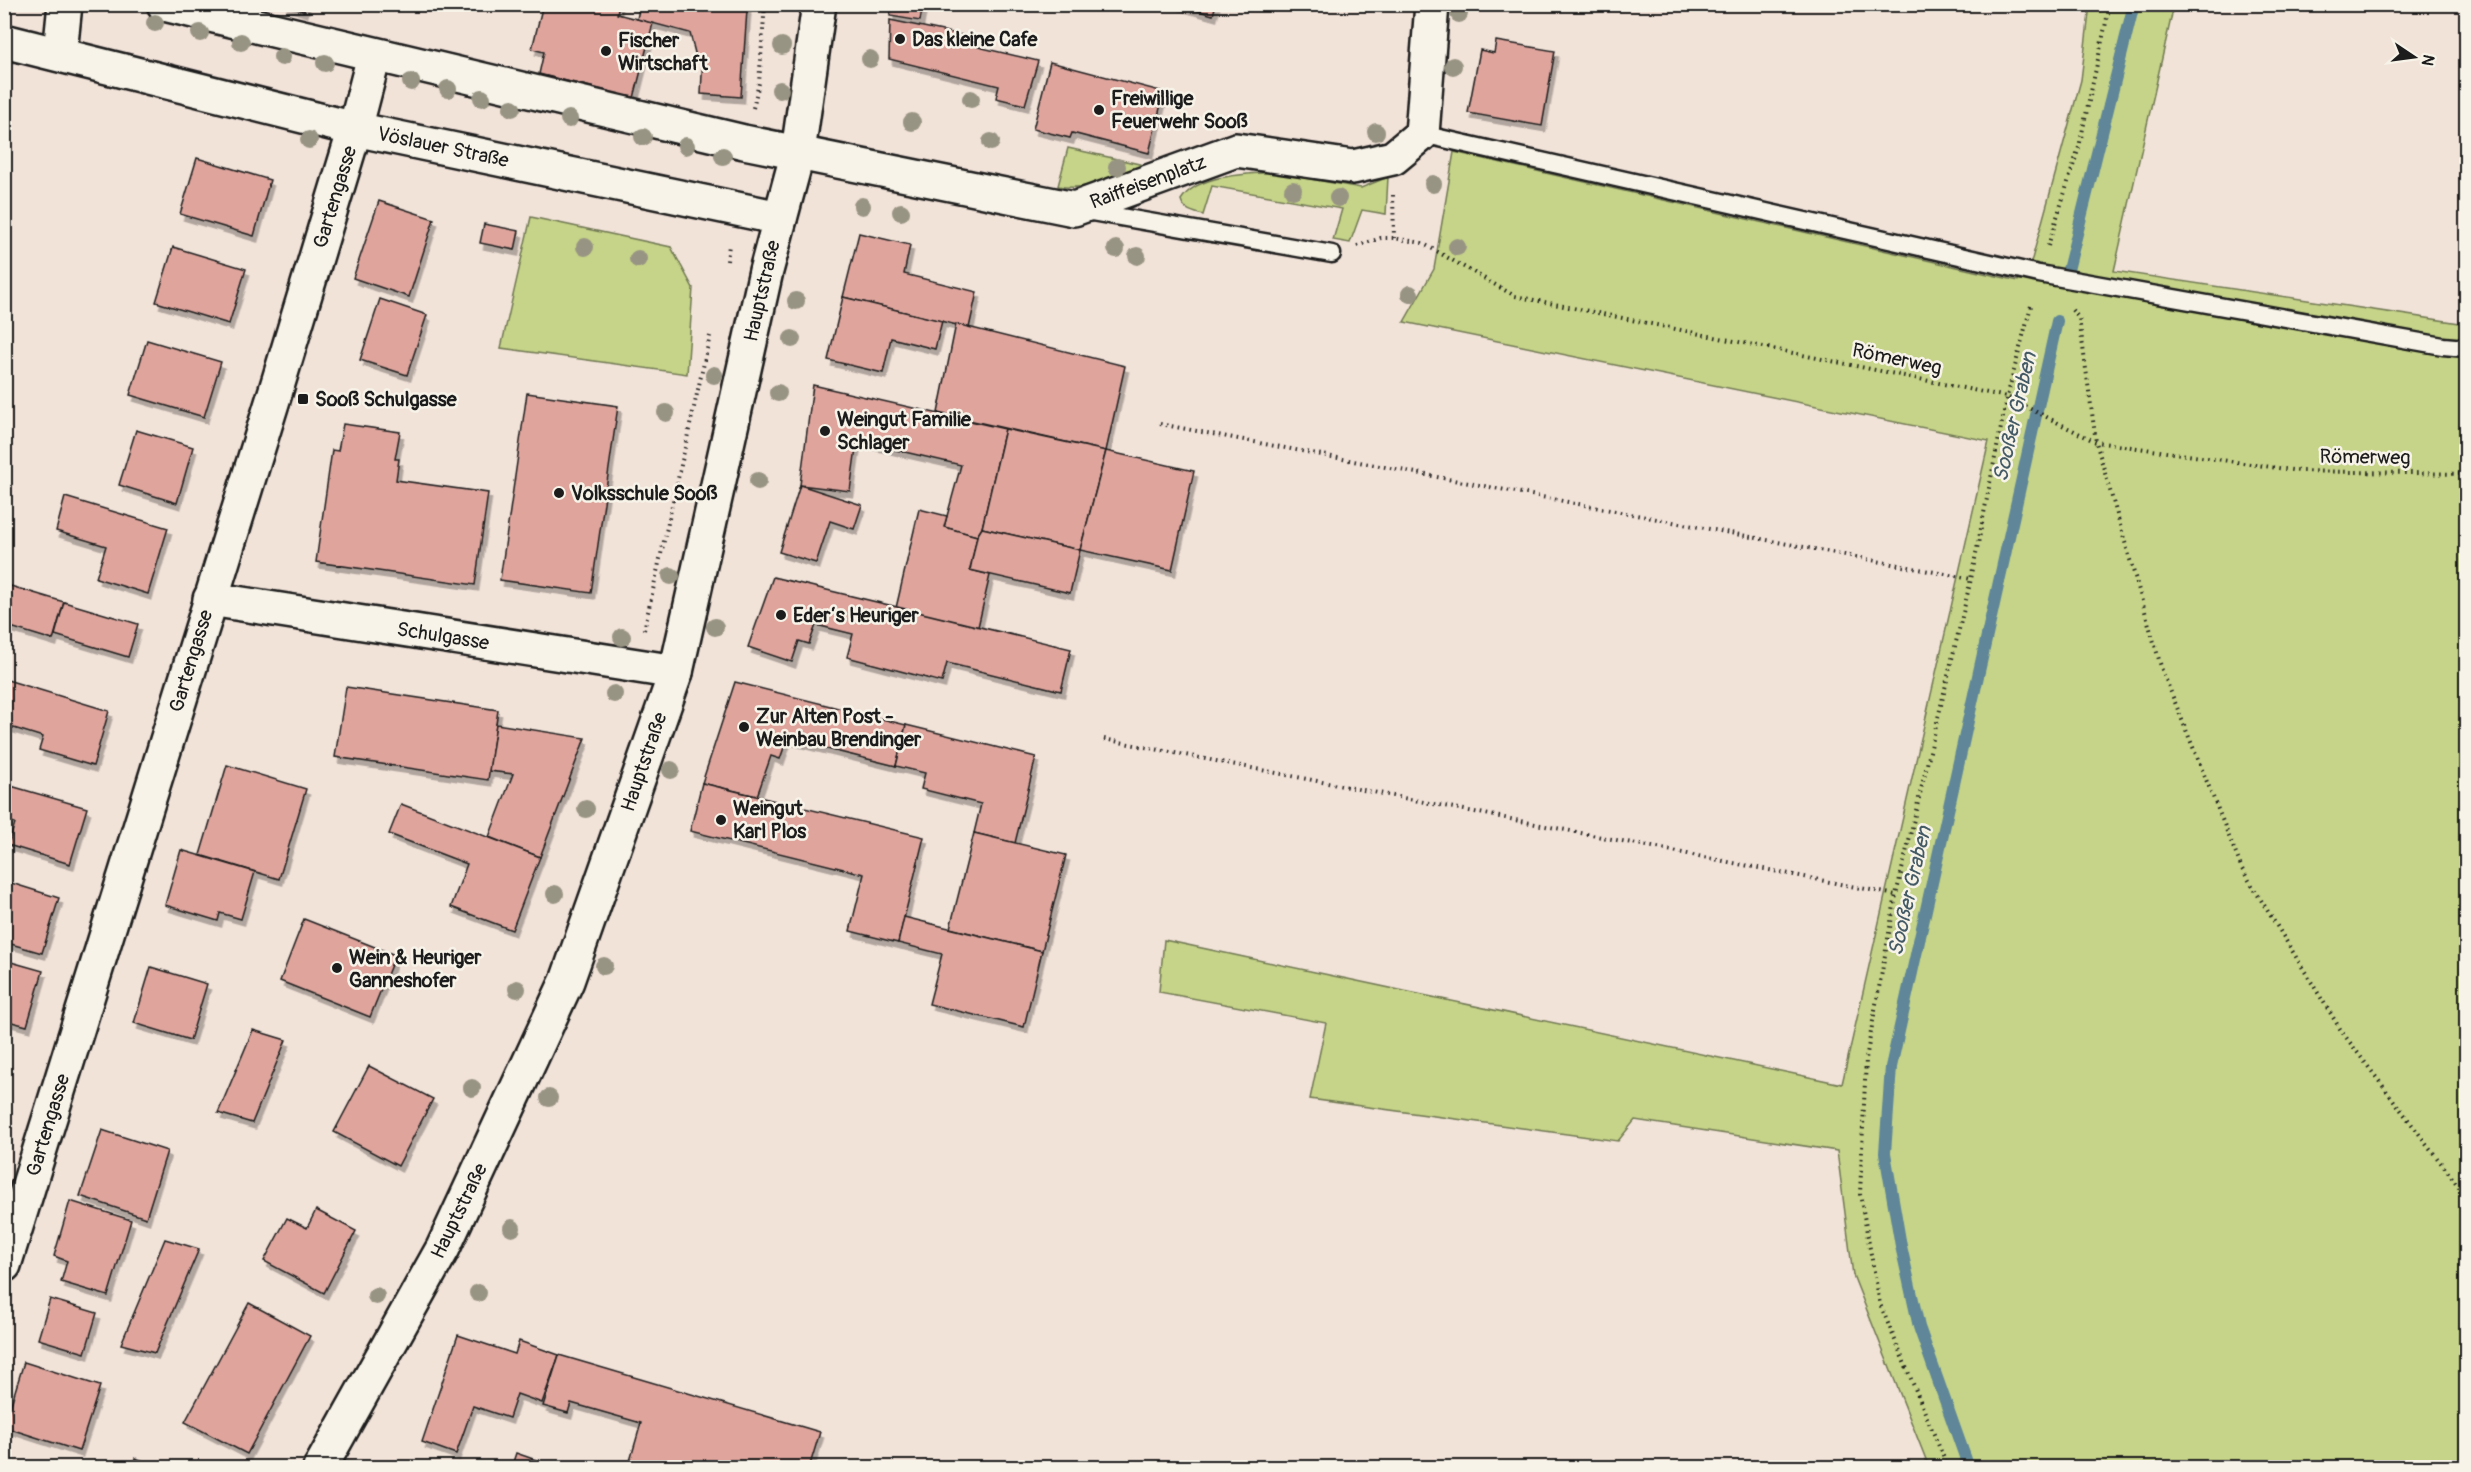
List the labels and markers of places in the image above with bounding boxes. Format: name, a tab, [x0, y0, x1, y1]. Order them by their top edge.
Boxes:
place label: Das kleine Cafe	[912, 27, 1039, 52]
place label: Fischer Wirtschaft	[618, 28, 709, 76]
marker: Das kleine Cafe	[893, 32, 907, 46]
marker: Fischer Wirtschaft	[599, 44, 613, 58]
place label: Freiwillige Feuerwehr Sooß	[1111, 86, 1248, 134]
marker: Freiwillige Feuerwehr Sooß	[1092, 103, 1106, 117]
place label: Sooß Schulgasse	[315, 387, 458, 412]
marker: Sooß Schulgasse	[296, 392, 310, 406]
place label: Weingut Familie Schlager	[837, 407, 972, 455]
marker: Weingut Familie Schlager	[818, 424, 832, 438]
place label: Volksschule Sooß	[571, 481, 717, 506]
marker: Volksschule Sooß	[552, 486, 566, 500]
place label: Eder‘s Heuriger	[793, 603, 919, 628]
marker: Eder‘s Heuriger	[774, 608, 788, 622]
place label: Zur Alten Post - Weinbau Brendinger	[756, 704, 922, 752]
marker: Zur Alten Post - Weinbau Brendinger	[737, 720, 751, 734]
place label: Weingut Karl Plos	[733, 796, 806, 844]
marker: Weingut Karl Plos	[714, 813, 728, 827]
place label: Wein & Heuriger Ganneshofer	[349, 945, 482, 993]
marker: Wein & Heuriger Ganneshofer	[330, 961, 344, 975]

